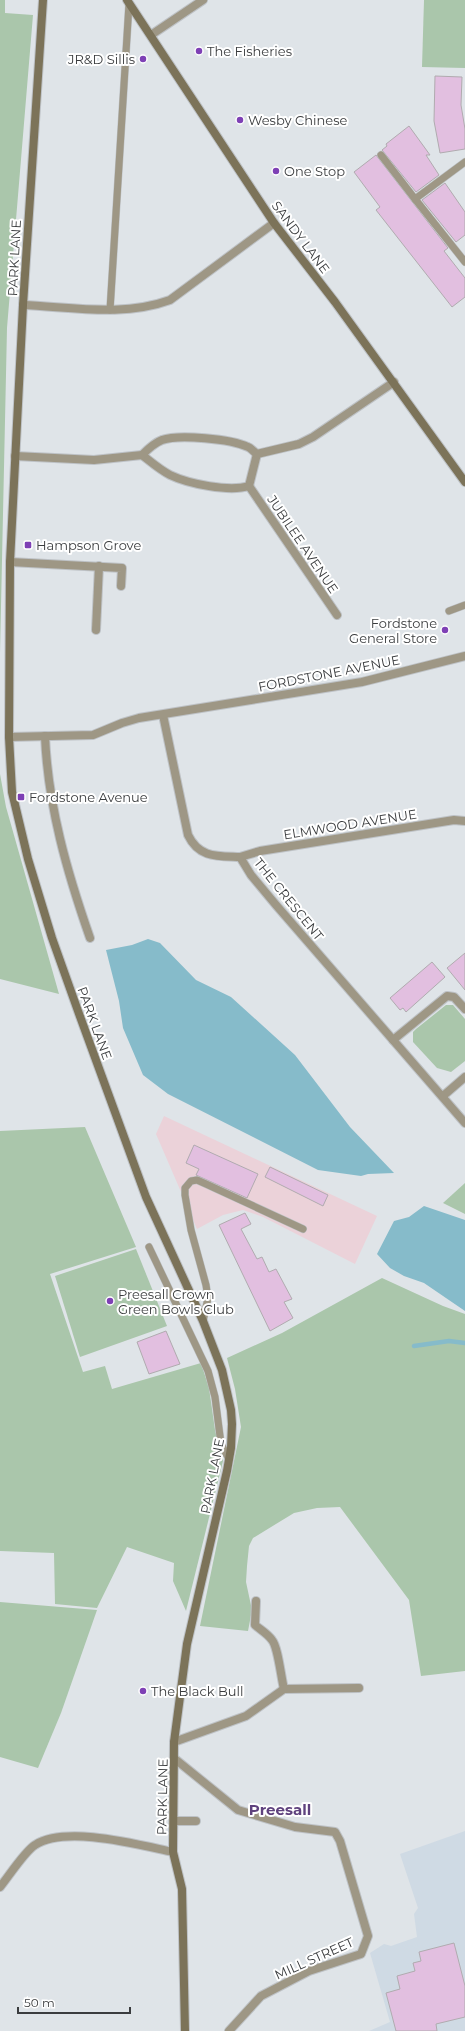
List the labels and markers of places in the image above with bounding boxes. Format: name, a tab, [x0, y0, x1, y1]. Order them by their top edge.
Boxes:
place label: The Fisheries	[207, 43, 292, 59]
marker: The Fisheries	[194, 46, 204, 56]
place label: JR&D Sillis	[67, 51, 135, 67]
marker: JR&D Sillis	[138, 54, 148, 64]
place label: Wesby Chinese	[248, 112, 347, 128]
marker: Wesby Chinese	[235, 115, 245, 125]
place label: One Stop	[284, 163, 345, 179]
marker: One Stop	[271, 166, 281, 176]
place label: Hampson Grove	[36, 537, 141, 553]
marker: Hampson Grove	[23, 540, 33, 550]
place label: Fordstone General Store	[349, 615, 437, 646]
marker: Fordstone General Store	[440, 625, 450, 635]
place label: Fordstone Avenue	[29, 789, 148, 805]
marker: Fordstone Avenue	[16, 792, 26, 802]
place label: Preesall Crown Green Bowls Club	[118, 1286, 234, 1317]
marker: Preesall Crown Green Bowls Club	[105, 1296, 115, 1306]
place label: The Black Bull	[151, 1683, 243, 1699]
marker: The Black Bull	[138, 1686, 148, 1696]

